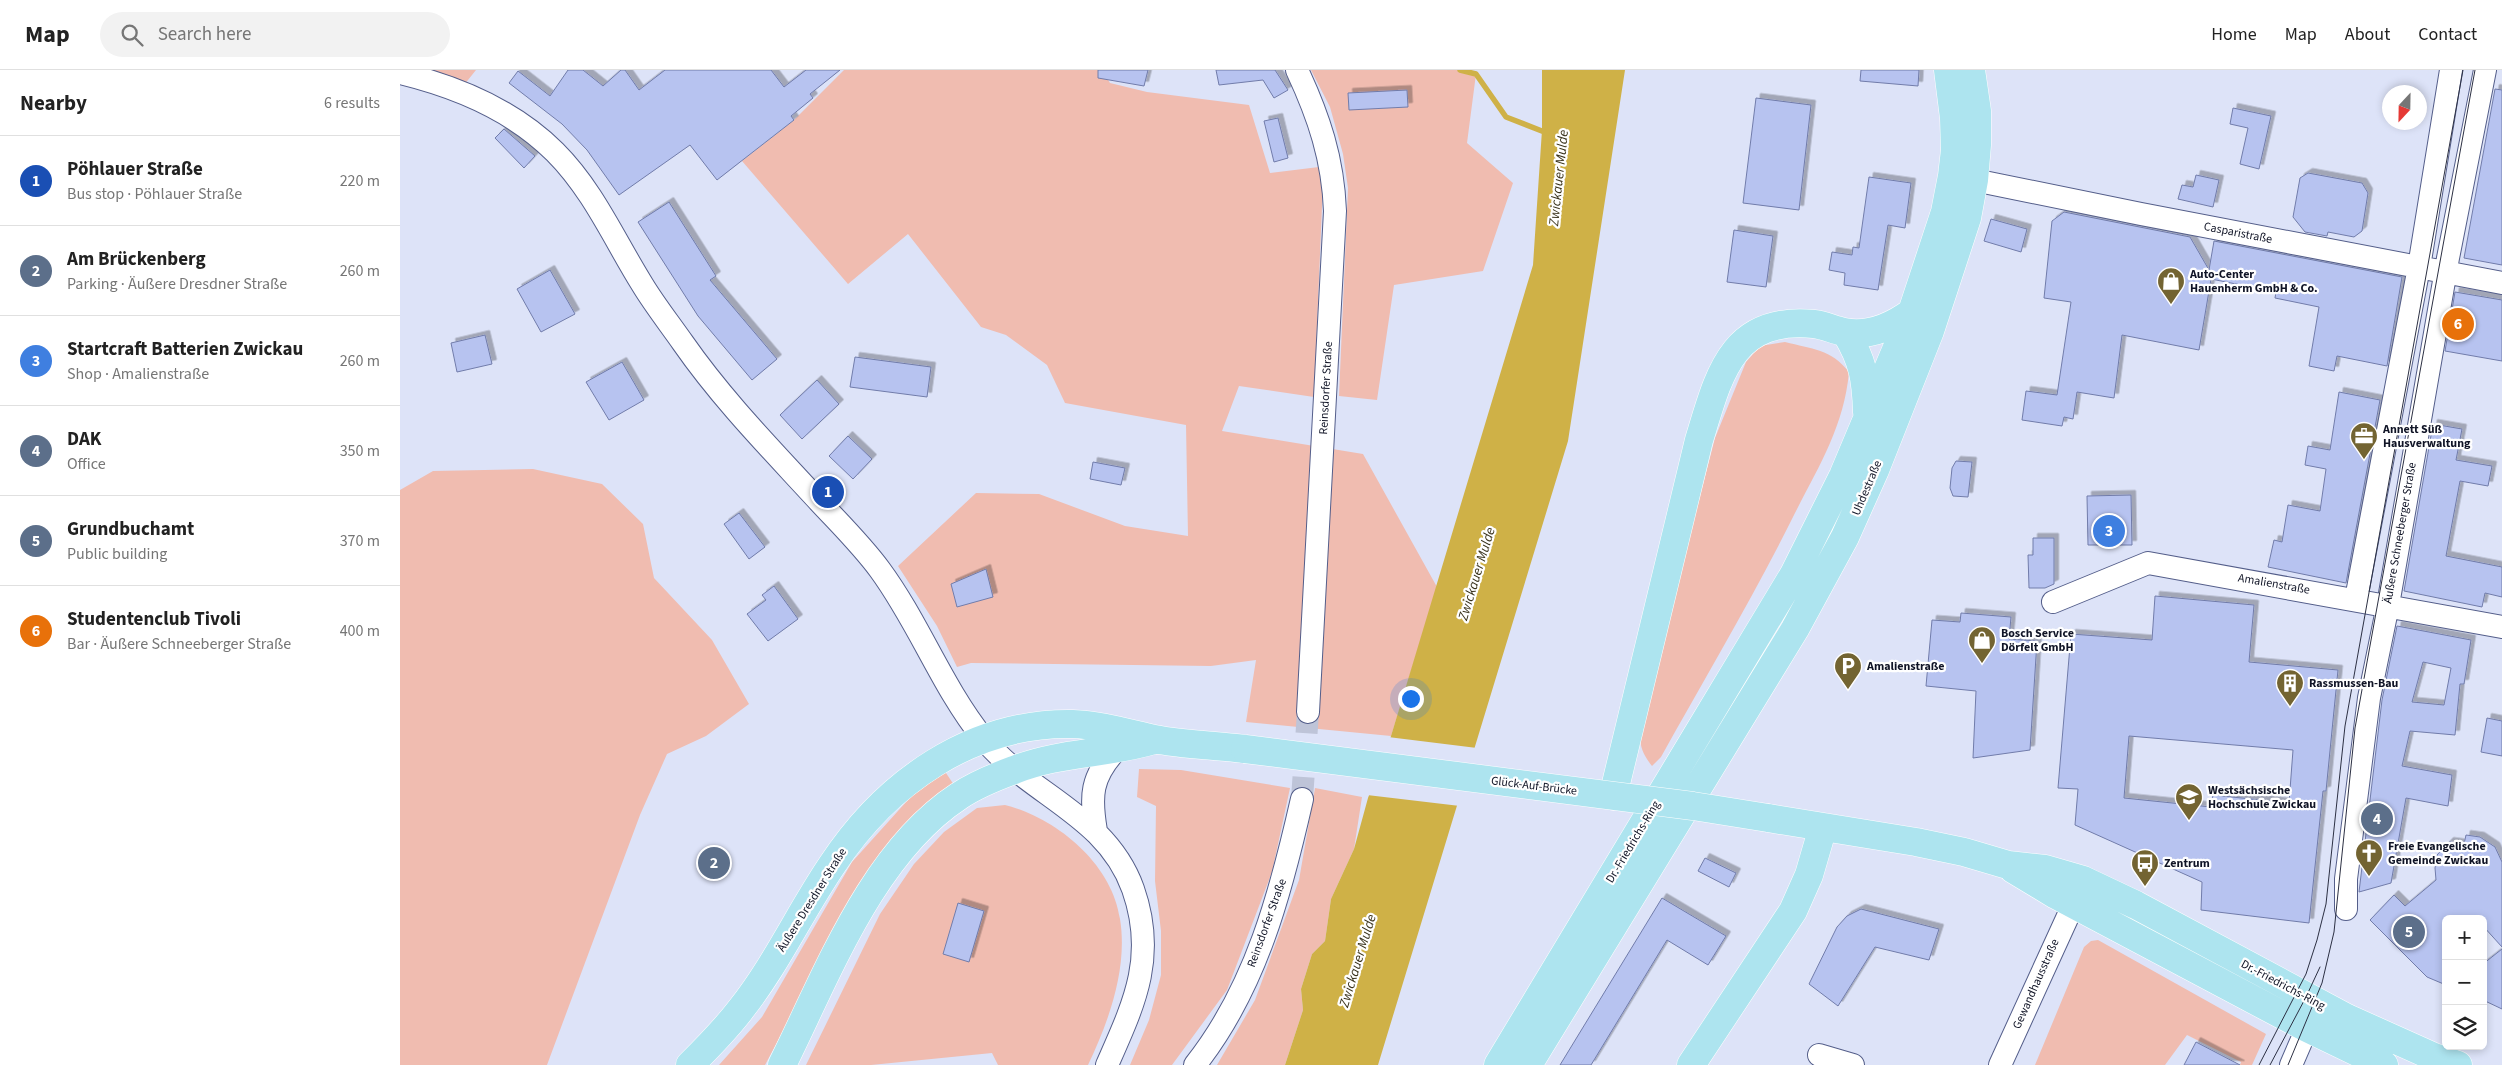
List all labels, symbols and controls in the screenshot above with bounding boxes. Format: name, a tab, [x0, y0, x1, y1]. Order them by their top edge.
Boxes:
search box	[100, 12, 450, 57]
text: Map	[25, 17, 70, 52]
icon: search	[118, 21, 146, 49]
text: Search here	[158, 21, 251, 48]
text: Home	[2211, 22, 2257, 47]
text: Map	[2285, 22, 2317, 47]
text: About	[2345, 22, 2390, 47]
text: Contact	[2418, 22, 2477, 47]
north arrow	[2382, 85, 2427, 130]
text: Nearby	[20, 88, 87, 118]
text: 6 results	[324, 92, 380, 114]
water label: Zwickauer Mulde	[1544, 129, 1574, 228]
text: Pöhlauer Straße	[67, 156, 203, 183]
text: 1	[32, 170, 40, 192]
text: 220 m	[340, 170, 380, 192]
text: Bus stop · Pöhlauer Straße	[67, 183, 242, 205]
street label: Casparistraße	[2202, 218, 2274, 248]
text: Am Brückenberg	[67, 246, 206, 273]
text: 2	[32, 260, 40, 282]
text: 260 m	[340, 260, 380, 282]
shop icon: Auto-Center Hauenherm GmbH & Co.	[2156, 266, 2186, 305]
place label: Auto-Center Hauenherm GmbH & Co.	[2189, 266, 2318, 297]
text: Parking · Äußere Dresdner Straße	[67, 273, 287, 295]
pin: 6	[2442, 305, 2474, 343]
text: Startcraft Batterien Zwickau	[67, 336, 303, 363]
street label: Reinsdorfer Straße	[1315, 341, 1337, 435]
text: 3	[32, 350, 40, 372]
text: 260 m	[340, 350, 380, 372]
text: Shop · Amalienstraße	[67, 363, 209, 385]
office icon: Annett Süß Hausverwaltung	[2349, 421, 2379, 460]
place label: Annett Süß Hausverwaltung	[2382, 421, 2471, 452]
text: DAK	[67, 426, 101, 453]
text: 4	[32, 440, 40, 462]
text: 350 m	[340, 440, 380, 462]
text: Office	[67, 453, 106, 475]
street label: Uhdestraße	[1848, 458, 1886, 518]
street label: Äußere Schneeberger Straße	[2379, 461, 2421, 605]
pin: 1	[812, 473, 844, 511]
pin: 3	[2093, 512, 2125, 550]
text: Grundbuchamt	[67, 516, 194, 543]
water label: Zwickauer Mulde	[1453, 525, 1501, 624]
text: 5	[32, 530, 40, 552]
text: 370 m	[340, 530, 380, 552]
text: Public building	[67, 543, 167, 565]
street label: Amalienstraße	[2237, 569, 2311, 599]
text: Studentenclub Tivoli	[67, 606, 241, 633]
text: 6	[32, 620, 40, 642]
text: 400 m	[340, 620, 380, 642]
shop icon: Bosch Service Dörfelt GmbH	[1967, 625, 1997, 664]
place label: Bosch Service Dörfelt GmbH	[2001, 625, 2074, 656]
text: Bar · Äußere Schneeberger Straße	[67, 633, 291, 655]
parking icon: Amalienstraße	[1833, 651, 1863, 690]
place label: Amalienstraße	[1866, 658, 1945, 675]
building icon: Rassmussen-Bau	[2275, 668, 2305, 707]
place label: Rassmussen-Bau	[2309, 675, 2399, 692]
your location	[1398, 686, 1424, 712]
street label: Glück-Auf-Brücke	[1490, 772, 1578, 800]
school or university icon: Westsächsische Hochschule Zwickau	[2174, 782, 2204, 821]
place label: Westsächsische Hochschule Zwickau	[2208, 782, 2316, 813]
street label: Dr.-Friedrichs-Ring	[1602, 798, 1664, 886]
pin: 4	[2361, 800, 2393, 838]
church icon: Freie Evangelische Gemeinde Zwickau	[2354, 838, 2384, 877]
place label: Freie Evangelische Gemeinde Zwickau	[2388, 838, 2488, 869]
pin: 2	[698, 844, 730, 882]
street label: Äußere Dresdner Straße	[773, 845, 851, 955]
bus stop icon: Zentrum	[2130, 848, 2160, 887]
place label: Zentrum	[2164, 855, 2210, 872]
street label: Reinsdorfer Straße	[1243, 876, 1291, 970]
water label: Zwickauer Mulde	[1334, 912, 1382, 1011]
pin: 5	[2393, 913, 2425, 951]
map controls	[2442, 915, 2487, 1050]
button: +	[2442, 915, 2487, 960]
street label: Gewandhausstraße	[2009, 936, 2064, 1032]
street label: Dr.-Friedrichs-Ring	[2238, 956, 2328, 1014]
button: −	[2442, 960, 2487, 1005]
button: layers	[2442, 1005, 2487, 1050]

